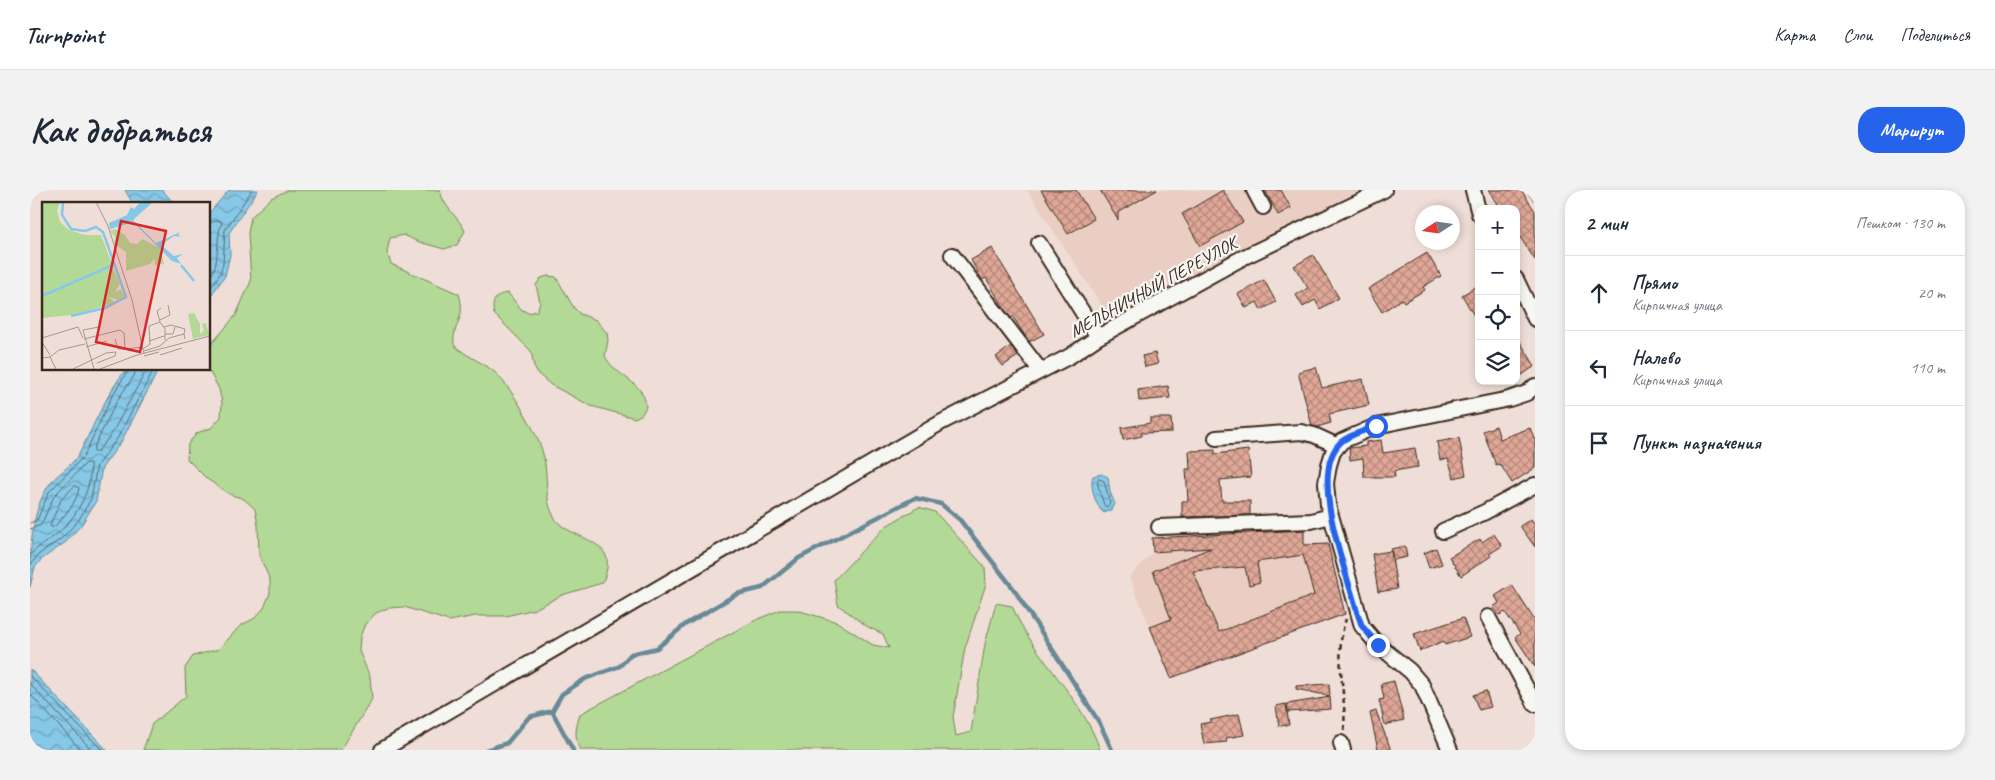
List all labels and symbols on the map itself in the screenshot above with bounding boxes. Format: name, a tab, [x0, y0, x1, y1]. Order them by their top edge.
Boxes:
inset map	[42, 202, 210, 370]
north arrow	[1415, 205, 1460, 250]
street label: МЕЛЬНИЧНЫЙ ПЕРЕУЛОК	[1065, 230, 1244, 342]
route start	[1365, 415, 1388, 438]
route end	[1367, 634, 1390, 657]

